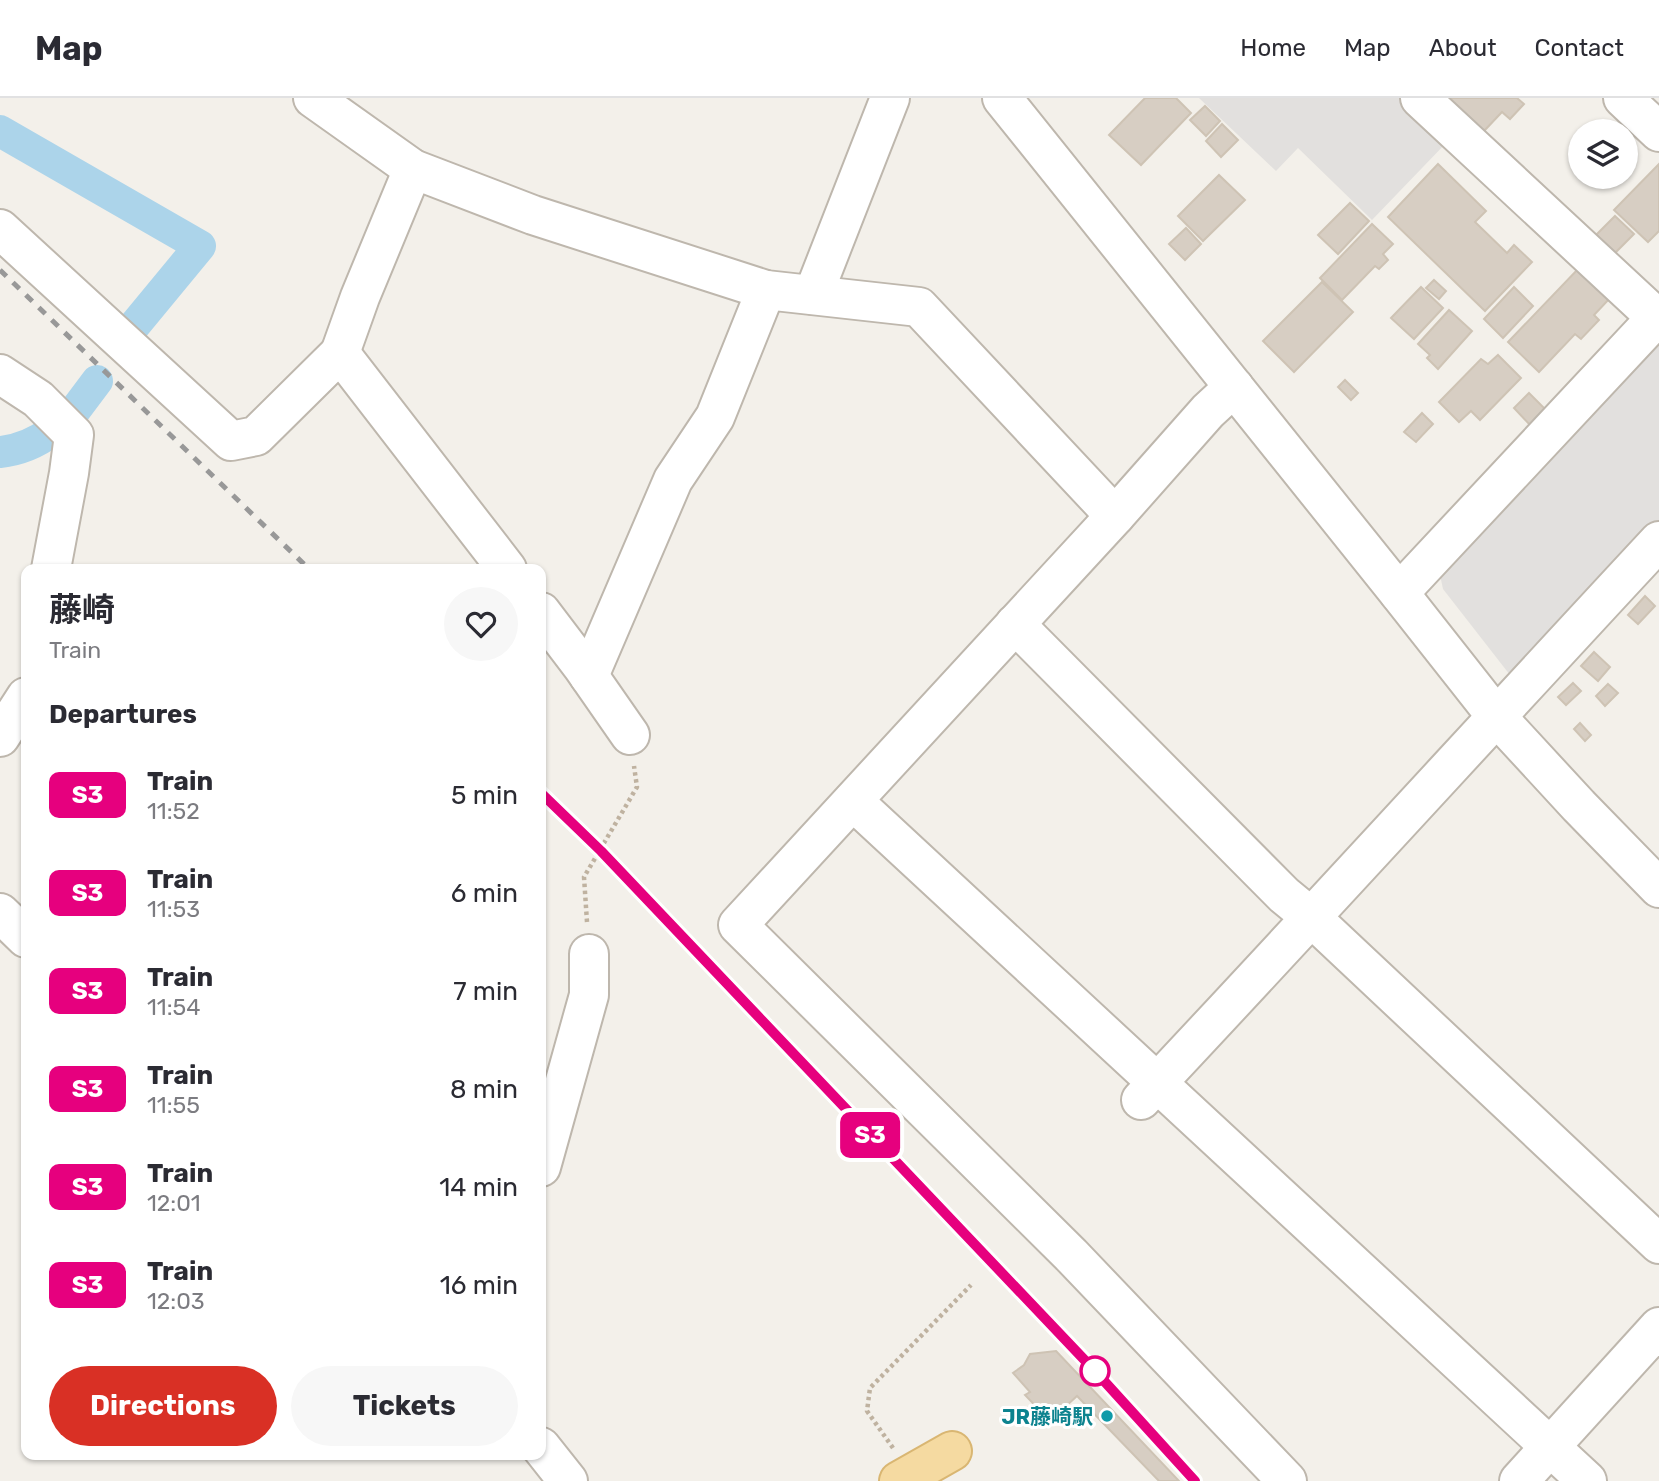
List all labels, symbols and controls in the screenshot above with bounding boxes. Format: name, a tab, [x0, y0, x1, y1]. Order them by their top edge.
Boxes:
text: Map	[35, 29, 103, 68]
text: Home	[1240, 34, 1306, 62]
text: Map	[1344, 34, 1391, 62]
text: About	[1429, 34, 1497, 62]
text: Contact	[1535, 34, 1624, 62]
map controls	[1568, 119, 1638, 189]
button: layers	[1568, 119, 1638, 189]
button: heart	[444, 587, 518, 661]
text: 藤崎	[49, 590, 115, 629]
text: Train	[49, 636, 101, 664]
text: Departures	[49, 699, 197, 730]
text: Train	[147, 766, 213, 797]
text: 5 min	[451, 780, 518, 811]
text: S3	[72, 781, 103, 809]
text: 11:52	[147, 797, 200, 825]
text: Train	[147, 864, 213, 895]
text: 6 min	[451, 878, 518, 909]
text: S3	[72, 879, 103, 907]
text: 11:53	[147, 895, 200, 923]
text: Train	[147, 962, 213, 993]
text: 7 min	[453, 976, 518, 1007]
text: S3	[72, 977, 103, 1005]
text: 11:54	[147, 993, 201, 1021]
text: Train	[147, 1060, 213, 1091]
text: 8 min	[450, 1074, 518, 1105]
text: S3	[72, 1075, 103, 1103]
text: 11:55	[147, 1091, 200, 1119]
line badge: S3	[838, 1112, 902, 1158]
text: S3	[854, 1121, 886, 1149]
text: Train	[147, 1158, 213, 1189]
text: 14 min	[439, 1172, 518, 1203]
text: S3	[72, 1173, 103, 1201]
text: 12:01	[147, 1189, 201, 1217]
text: Train	[147, 1256, 213, 1287]
text: 16 min	[440, 1270, 518, 1301]
text: S3	[72, 1271, 103, 1299]
text: 12:03	[147, 1287, 205, 1315]
unlabelled marker	[1080, 1356, 1110, 1386]
button: Directions	[49, 1366, 277, 1446]
button: Tickets	[291, 1366, 518, 1446]
place label: JR藤崎駅	[1001, 1404, 1093, 1429]
marker: JR藤崎駅	[1099, 1408, 1115, 1424]

